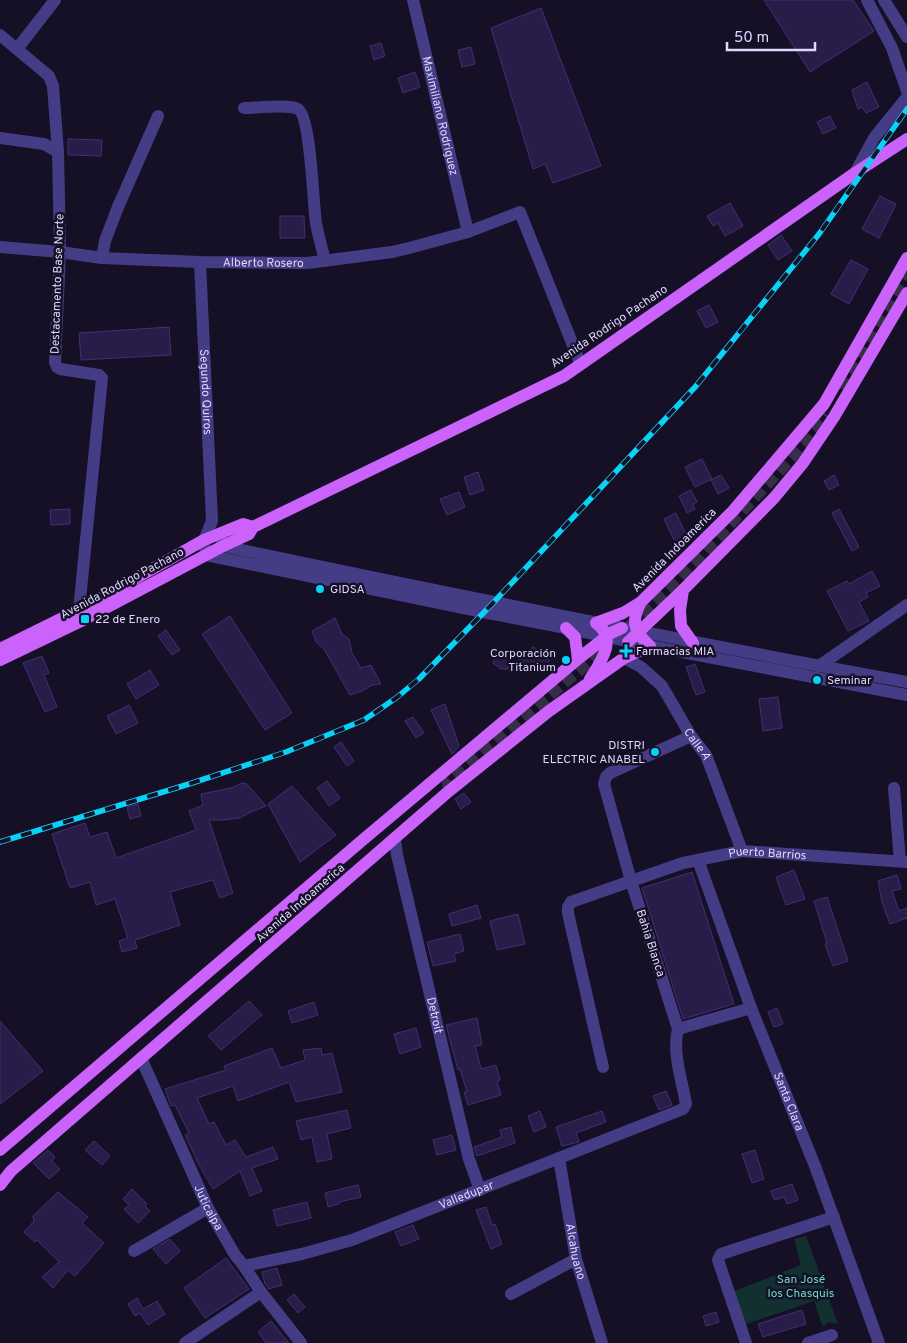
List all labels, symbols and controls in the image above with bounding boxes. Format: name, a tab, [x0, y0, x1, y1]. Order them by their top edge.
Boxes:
scale bar	[727, 20, 814, 52]
text: 50 m	[734, 29, 769, 48]
street label: Maximiliano Rodriguez	[418, 55, 461, 177]
street label: Destacamento Base Norte	[48, 214, 68, 355]
street label: Alberto Rosero	[223, 255, 304, 272]
street label: Avenida Rodrigo Pachano	[548, 282, 671, 372]
street label: Segundo Quiros	[195, 349, 215, 435]
street label: Avenida Indoamerica	[629, 505, 720, 596]
street label: Avenida Rodrigo Pachano	[58, 544, 187, 623]
place label: GIDSA	[330, 582, 365, 598]
marker: GIDSA	[314, 583, 326, 595]
place label: 22 de Enero	[95, 612, 161, 628]
marker: 22 de Enero	[79, 613, 91, 625]
place label: Farmacias MIA	[636, 644, 714, 660]
marker: Farmacias MIA	[620, 645, 632, 657]
place label: Corporación Titanium	[490, 646, 556, 676]
marker: Corporación Titanium	[560, 654, 572, 666]
place label: Seminar	[827, 673, 872, 689]
marker: Seminar	[811, 674, 823, 686]
street label: Calle A	[679, 726, 714, 763]
place label: DISTRI ELECTRIC ANABEL	[543, 738, 645, 768]
marker: DISTRI ELECTRIC ANABEL	[649, 746, 661, 758]
street label: Puerto Barrios	[727, 844, 807, 864]
street label: Avenida Indoamerica	[253, 861, 349, 947]
street label: Bahia Blanca	[632, 908, 668, 979]
street label: Detroit	[422, 996, 446, 1036]
street label: Santa Clara	[769, 1070, 807, 1134]
street label: Valledupar	[437, 1177, 497, 1214]
street label: Juticalpa	[190, 1182, 226, 1234]
street label: Alcahuano	[561, 1222, 589, 1282]
park label: San José los Chasquis	[768, 1272, 834, 1302]

